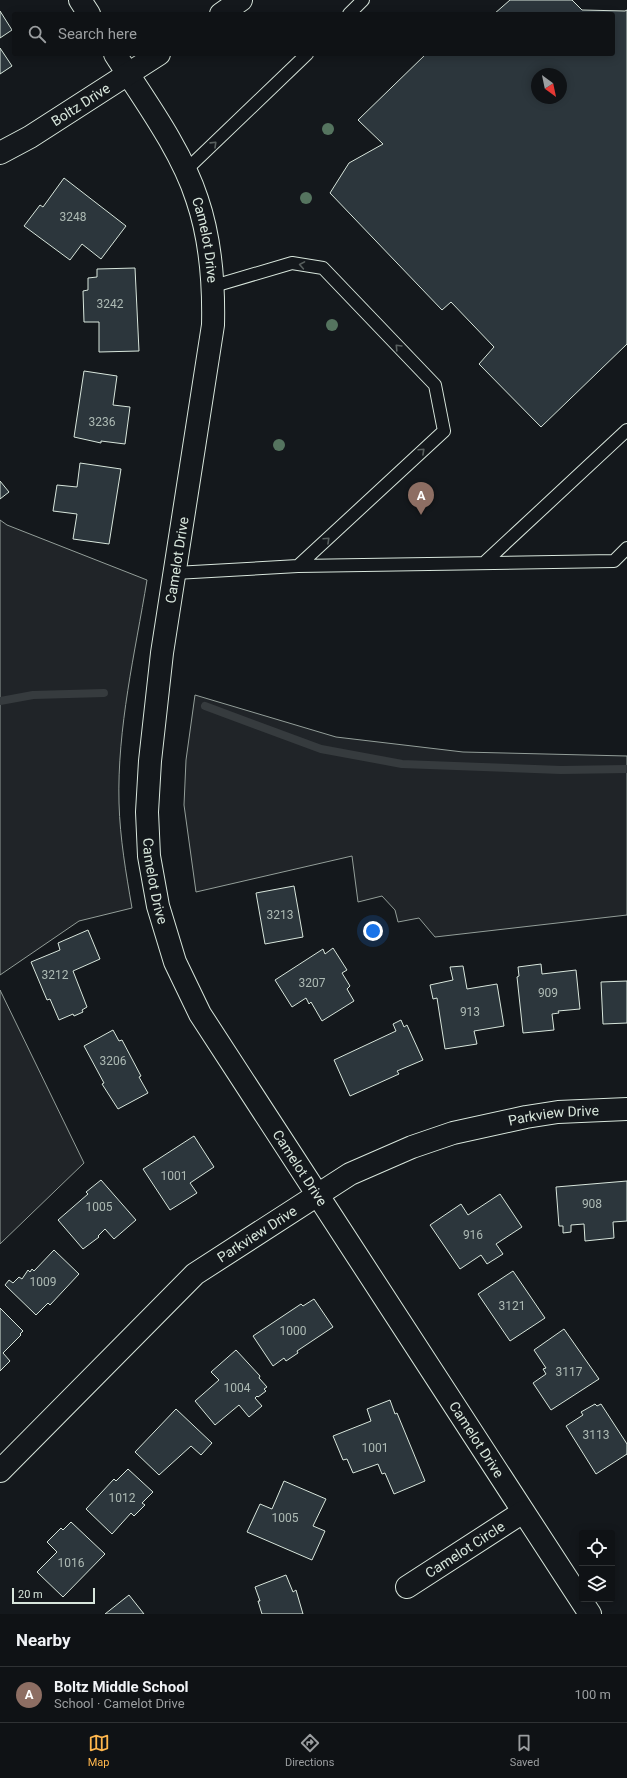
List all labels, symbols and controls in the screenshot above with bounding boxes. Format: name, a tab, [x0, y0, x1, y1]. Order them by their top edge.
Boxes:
search box	[12, 12, 615, 56]
icon: search	[26, 23, 48, 45]
text: Search here	[58, 25, 137, 43]
north arrow	[531, 68, 567, 104]
street label: Boltz Drive	[48, 80, 113, 129]
one-way arrow	[209, 141, 217, 149]
street label: Camelot Drive	[189, 195, 220, 283]
house number: 3248	[60, 210, 87, 224]
one-way arrow	[299, 261, 305, 269]
house number: 3242	[97, 297, 124, 311]
one-way arrow	[395, 344, 403, 352]
house number: 3236	[89, 415, 116, 429]
one-way arrow	[417, 449, 425, 456]
pin: A	[408, 482, 434, 515]
street label: Camelot Drive	[162, 516, 192, 604]
one-way arrow	[322, 537, 330, 545]
street label: Camelot Drive	[140, 837, 171, 926]
house number: 3213	[267, 908, 293, 922]
your location	[363, 921, 383, 941]
house number: 3212	[42, 968, 69, 982]
house number: 3207	[299, 976, 326, 990]
house number: 909	[538, 986, 558, 1000]
house number: 913	[460, 1005, 480, 1019]
house number: 3206	[100, 1054, 127, 1068]
street label: Parkview Drive	[507, 1102, 599, 1129]
street label: Camelot Drive	[269, 1127, 331, 1209]
house number: 1001	[161, 1169, 187, 1183]
house number: 908	[582, 1197, 602, 1211]
house number: 1005	[86, 1200, 113, 1214]
street label: Parkview Drive	[214, 1202, 300, 1265]
house number: 916	[463, 1228, 483, 1242]
house number: 1009	[30, 1275, 56, 1289]
house number: 3121	[499, 1299, 525, 1313]
house number: 1000	[280, 1324, 307, 1338]
house number: 3117	[556, 1365, 583, 1379]
house number: 1004	[224, 1381, 251, 1395]
street label: Camelot Drive	[446, 1398, 507, 1481]
house number: 3113	[583, 1428, 609, 1442]
house number: 1001	[362, 1441, 388, 1455]
house number: 1012	[109, 1491, 136, 1505]
house number: 1005	[272, 1511, 299, 1525]
street label: Camelot Circle	[422, 1518, 508, 1581]
map controls	[579, 1530, 615, 1602]
button: locate	[579, 1530, 615, 1566]
house number: 1016	[58, 1556, 85, 1570]
button: layers	[579, 1566, 615, 1602]
scale bar	[12, 1586, 95, 1605]
text: 20 m	[18, 1588, 43, 1601]
text: Nearby	[16, 1630, 71, 1650]
text: Boltz Middle School	[54, 1678, 189, 1696]
text: A	[25, 1687, 33, 1702]
text: 100 m	[574, 1687, 611, 1702]
text: School · Camelot Drive	[54, 1696, 185, 1711]
tab: Map	[88, 1732, 110, 1769]
tab: Directions	[285, 1732, 334, 1769]
tab: Saved	[510, 1732, 539, 1769]

